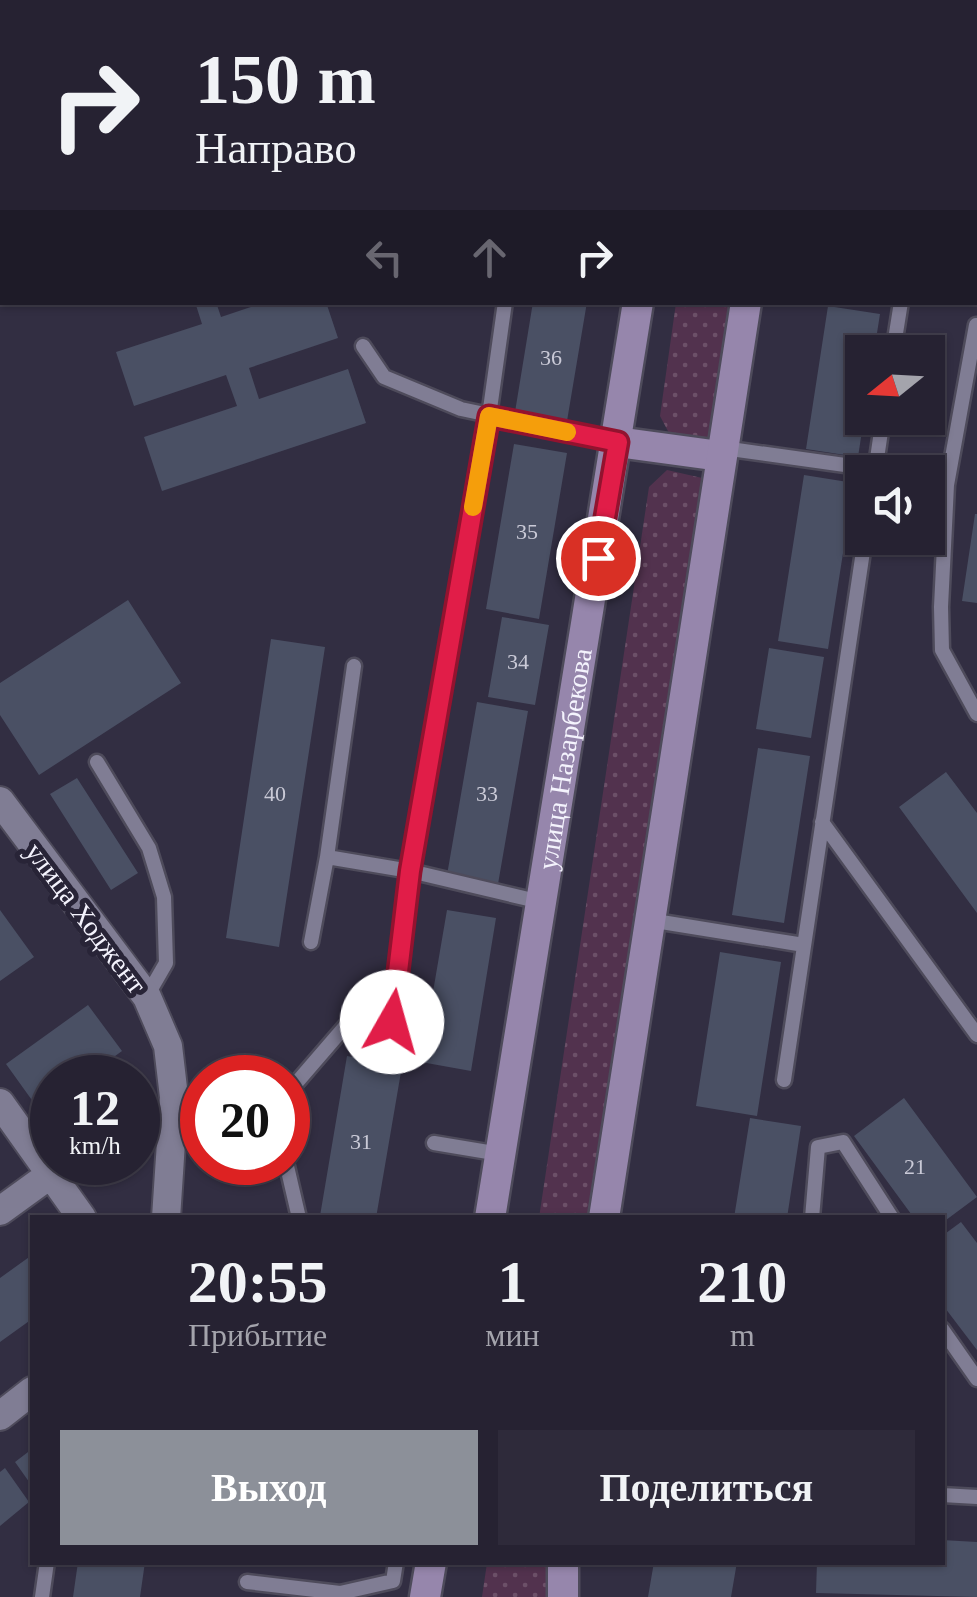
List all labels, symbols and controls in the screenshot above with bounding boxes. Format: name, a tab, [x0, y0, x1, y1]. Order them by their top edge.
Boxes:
icon: right	[30, 40, 160, 170]
text: 150 m	[195, 41, 376, 118]
text: Направо	[195, 123, 357, 173]
icon: left	[357, 230, 412, 285]
icon: ahead	[462, 230, 517, 285]
icon: right	[567, 230, 622, 285]
north arrow	[845, 335, 945, 435]
map controls	[845, 335, 945, 555]
house number: 36	[540, 345, 562, 370]
button: sound	[845, 455, 945, 555]
pin	[556, 516, 641, 601]
house number: 35	[516, 519, 538, 544]
icon: arrive	[571, 531, 626, 586]
street label: улица Назарбекова	[531, 645, 597, 872]
house number: 34	[507, 649, 529, 674]
house number: 40	[264, 781, 286, 806]
house number: 33	[476, 781, 498, 806]
street label: улица Ходжент	[19, 837, 153, 999]
position arrow	[340, 970, 444, 1074]
speed limit sign: 20	[180, 1055, 310, 1185]
text: 12	[70, 1080, 120, 1136]
house number: 31	[350, 1129, 372, 1154]
text: km/h	[69, 1132, 121, 1159]
house number: 21	[904, 1154, 926, 1179]
text: 20:55	[188, 1249, 328, 1315]
text: 1	[497, 1249, 527, 1315]
text: 210	[697, 1249, 787, 1315]
text: Прибытие	[188, 1317, 327, 1353]
text: мин	[485, 1317, 540, 1353]
text: m	[730, 1317, 755, 1353]
button: Выход	[60, 1430, 478, 1545]
button: Поделиться	[498, 1430, 915, 1545]

